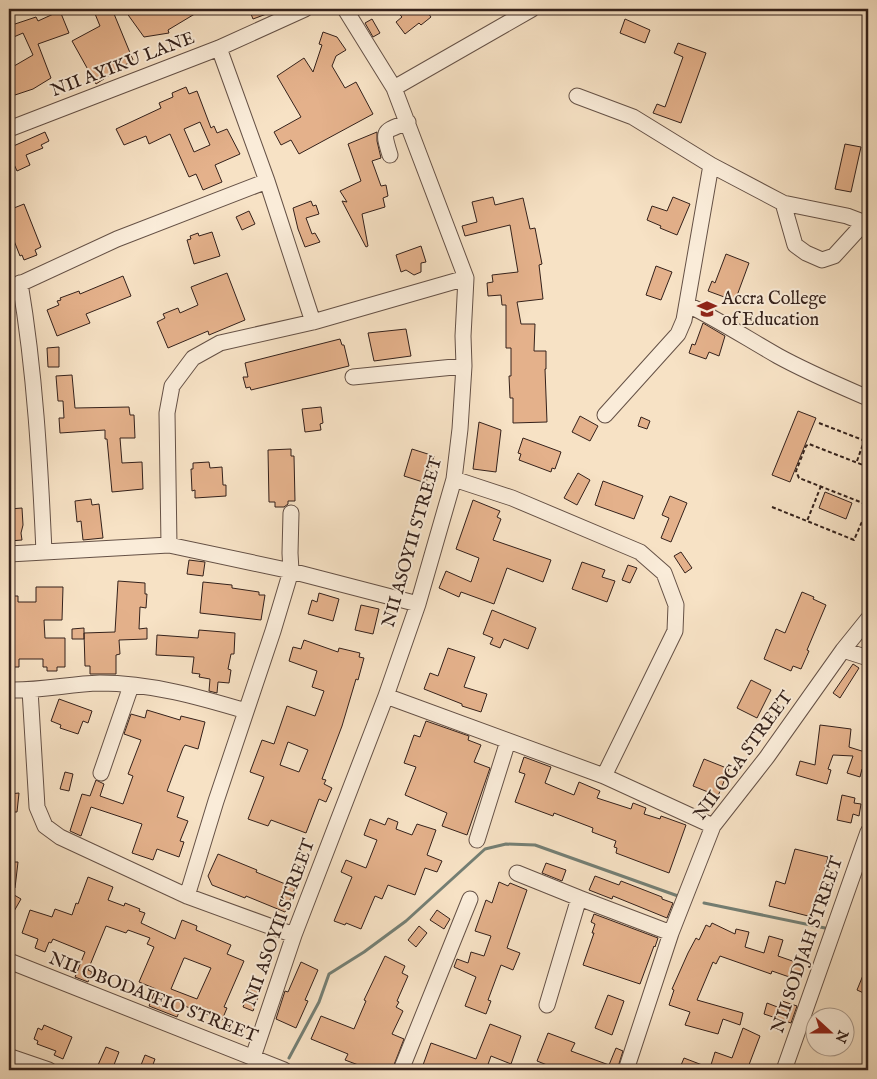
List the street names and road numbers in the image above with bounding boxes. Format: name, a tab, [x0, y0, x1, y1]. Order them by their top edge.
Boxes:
street label: NII AYIKU LANE	[48, 27, 198, 103]
street label: NII ASOYII STREET	[378, 454, 448, 630]
street label: NII OGA STREET	[689, 687, 799, 825]
street label: NII ASOYII STREET	[239, 836, 321, 1010]
street label: NII SODJAH STREET	[768, 854, 848, 1036]
street label: NII OBODAIFIO STREET	[45, 947, 261, 1049]

